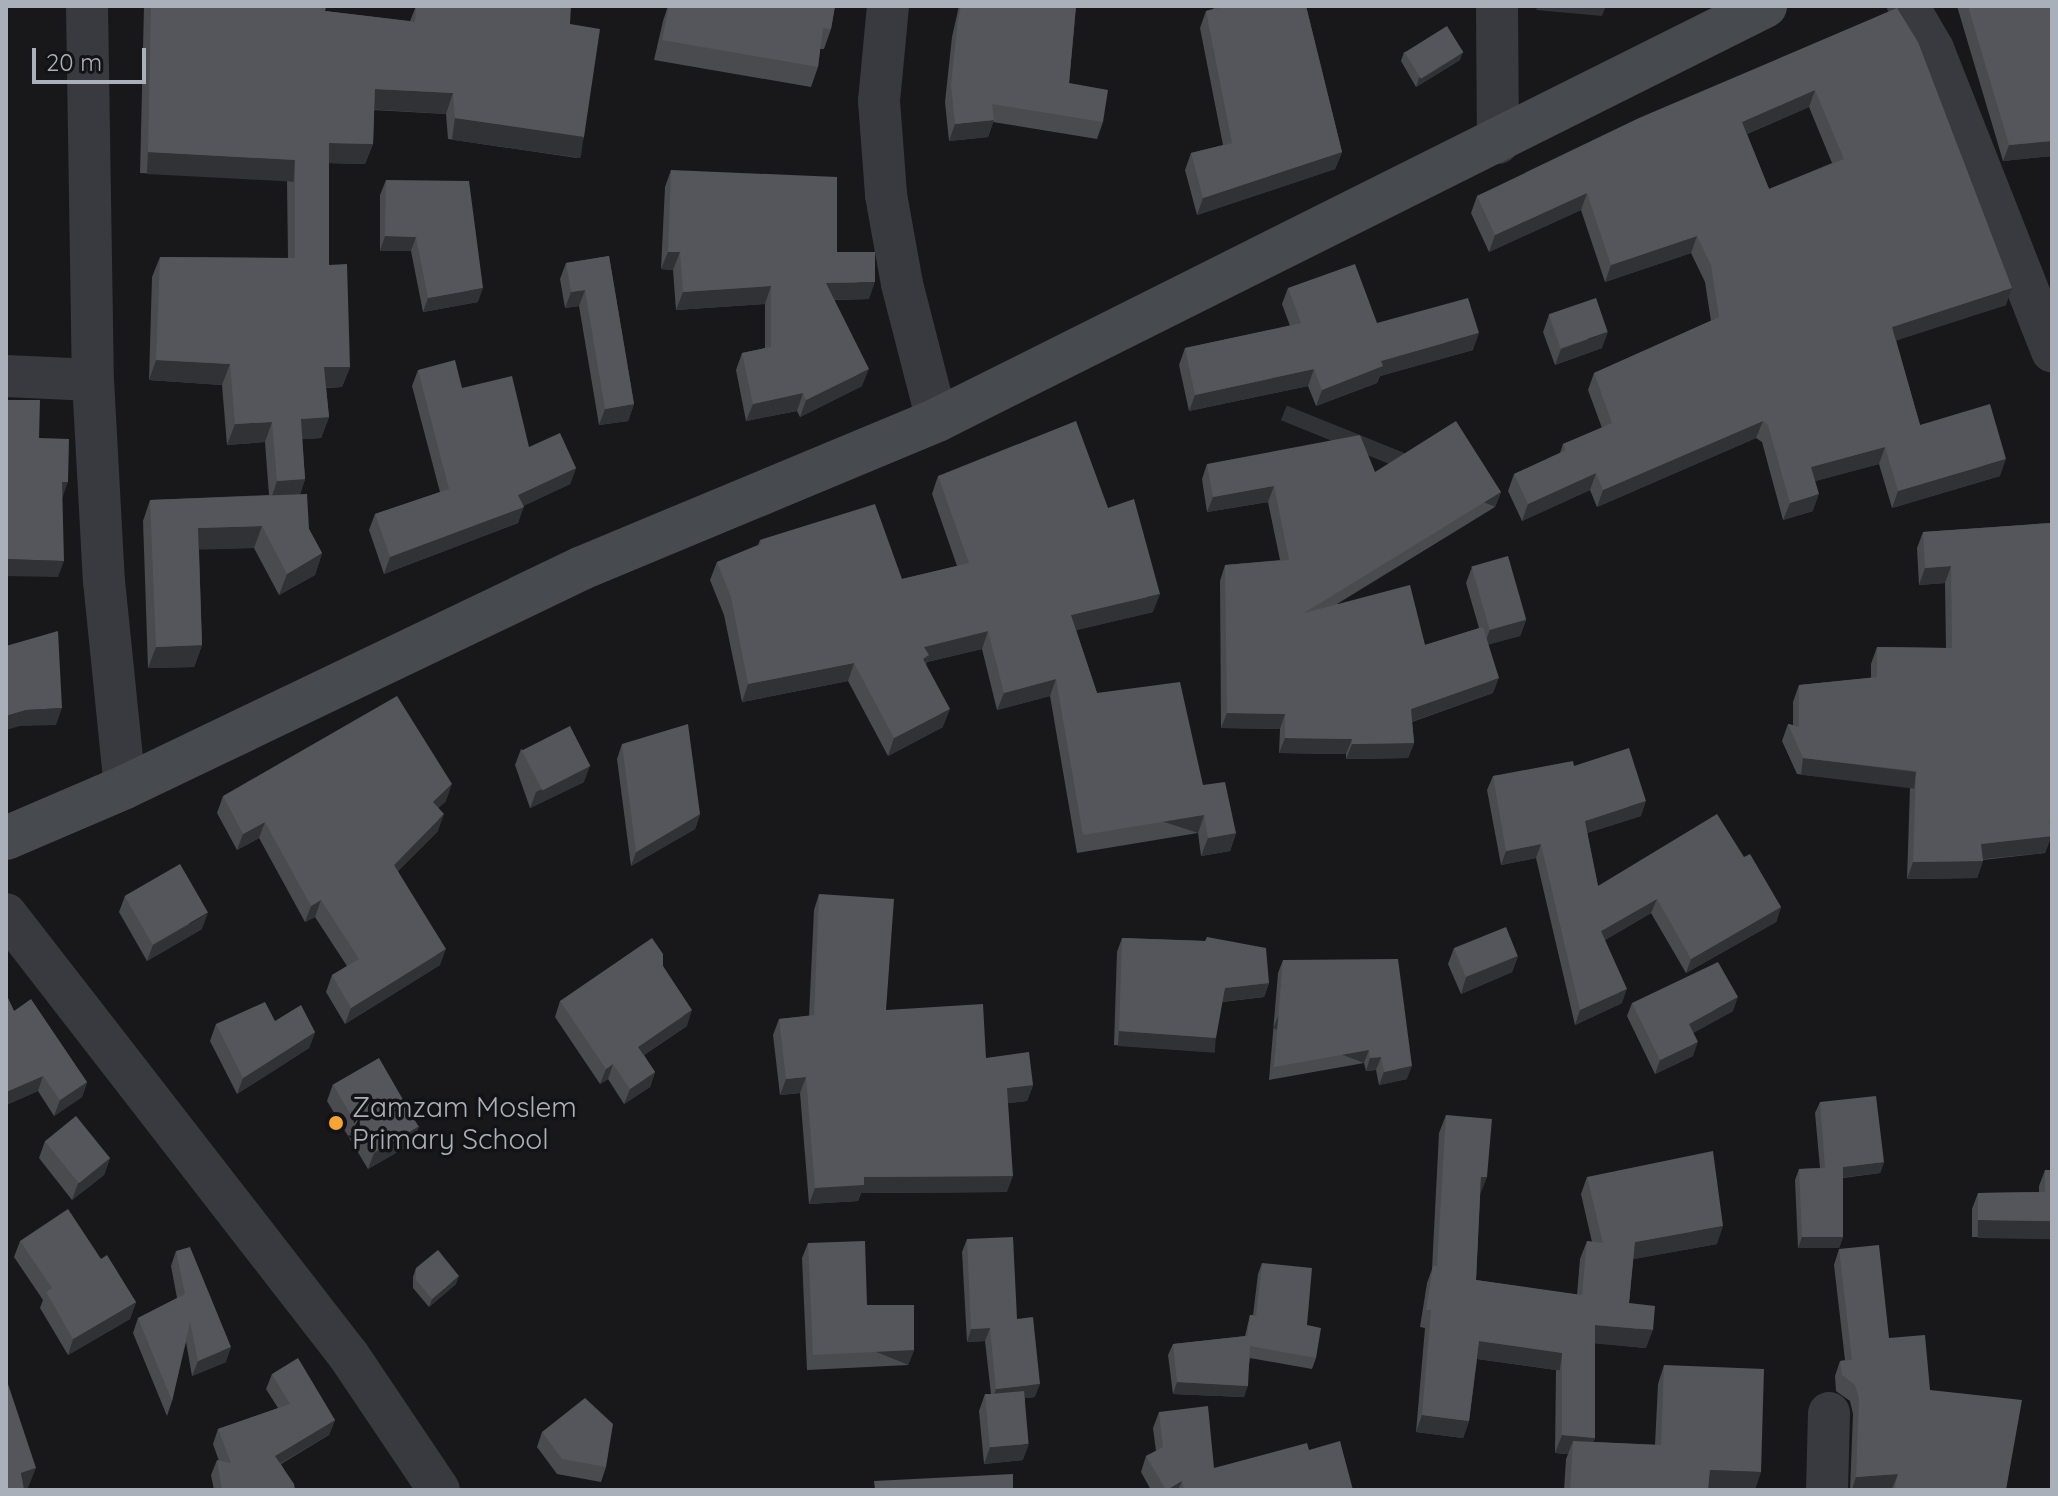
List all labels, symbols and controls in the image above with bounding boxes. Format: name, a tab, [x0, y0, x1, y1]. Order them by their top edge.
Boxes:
scale bar	[36, 32, 150, 82]
text: 20 m	[46, 47, 102, 77]
place label: Zamzam Moslem Primary School	[352, 1090, 577, 1156]
marker: Zamzam Moslem Primary School	[327, 1114, 345, 1132]

